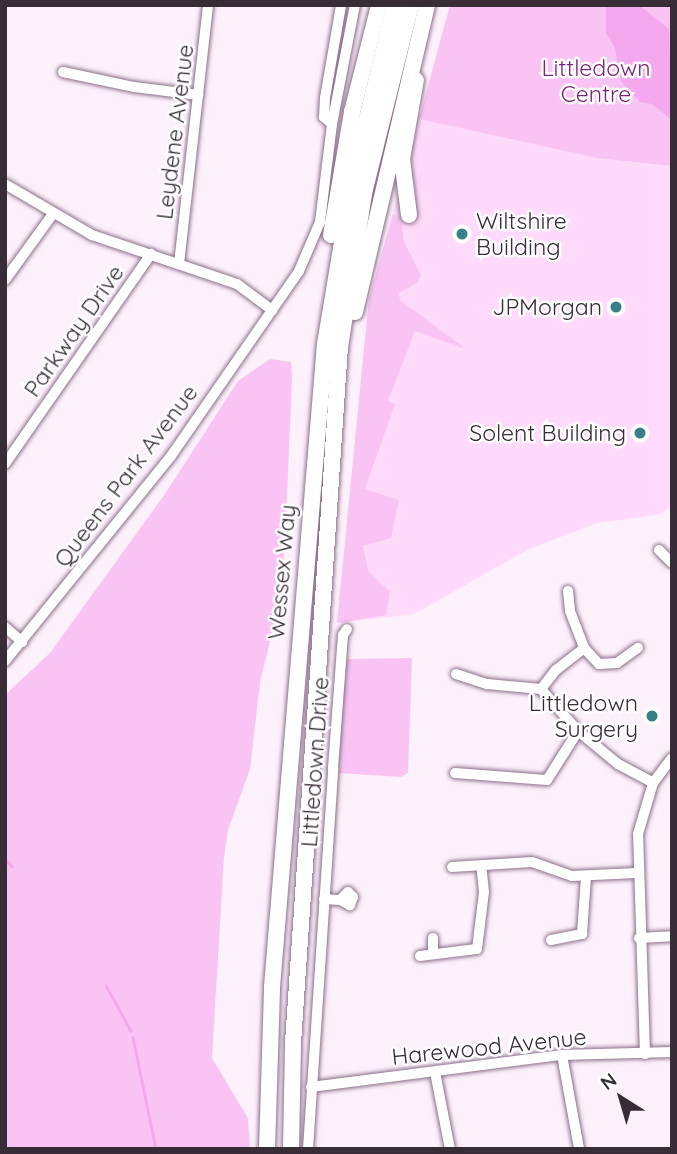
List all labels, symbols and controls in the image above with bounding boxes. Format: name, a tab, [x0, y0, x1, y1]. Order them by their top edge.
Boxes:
street label: Leydene Avenue	[151, 43, 199, 221]
park label: Littledown Centre	[541, 54, 651, 108]
place label: Wiltshire Building	[476, 207, 567, 261]
marker: Wiltshire Building	[454, 226, 470, 242]
street label: Parkway Drive	[18, 260, 130, 402]
place label: JPMorgan	[492, 293, 602, 321]
marker: JPMorgan	[608, 299, 624, 315]
street label: Queens Park Avenue	[49, 379, 203, 573]
place label: Solent Building	[469, 419, 626, 447]
marker: Solent Building	[632, 425, 648, 441]
street label: Wessex Way	[262, 503, 302, 641]
street label: Littledown Drive	[295, 676, 335, 848]
place label: Littledown Surgery	[529, 689, 638, 743]
marker: Littledown Surgery	[644, 708, 660, 724]
street label: Harewood Avenue	[390, 1023, 588, 1071]
north arrow	[586, 1063, 656, 1133]
text: N	[596, 1067, 621, 1095]

